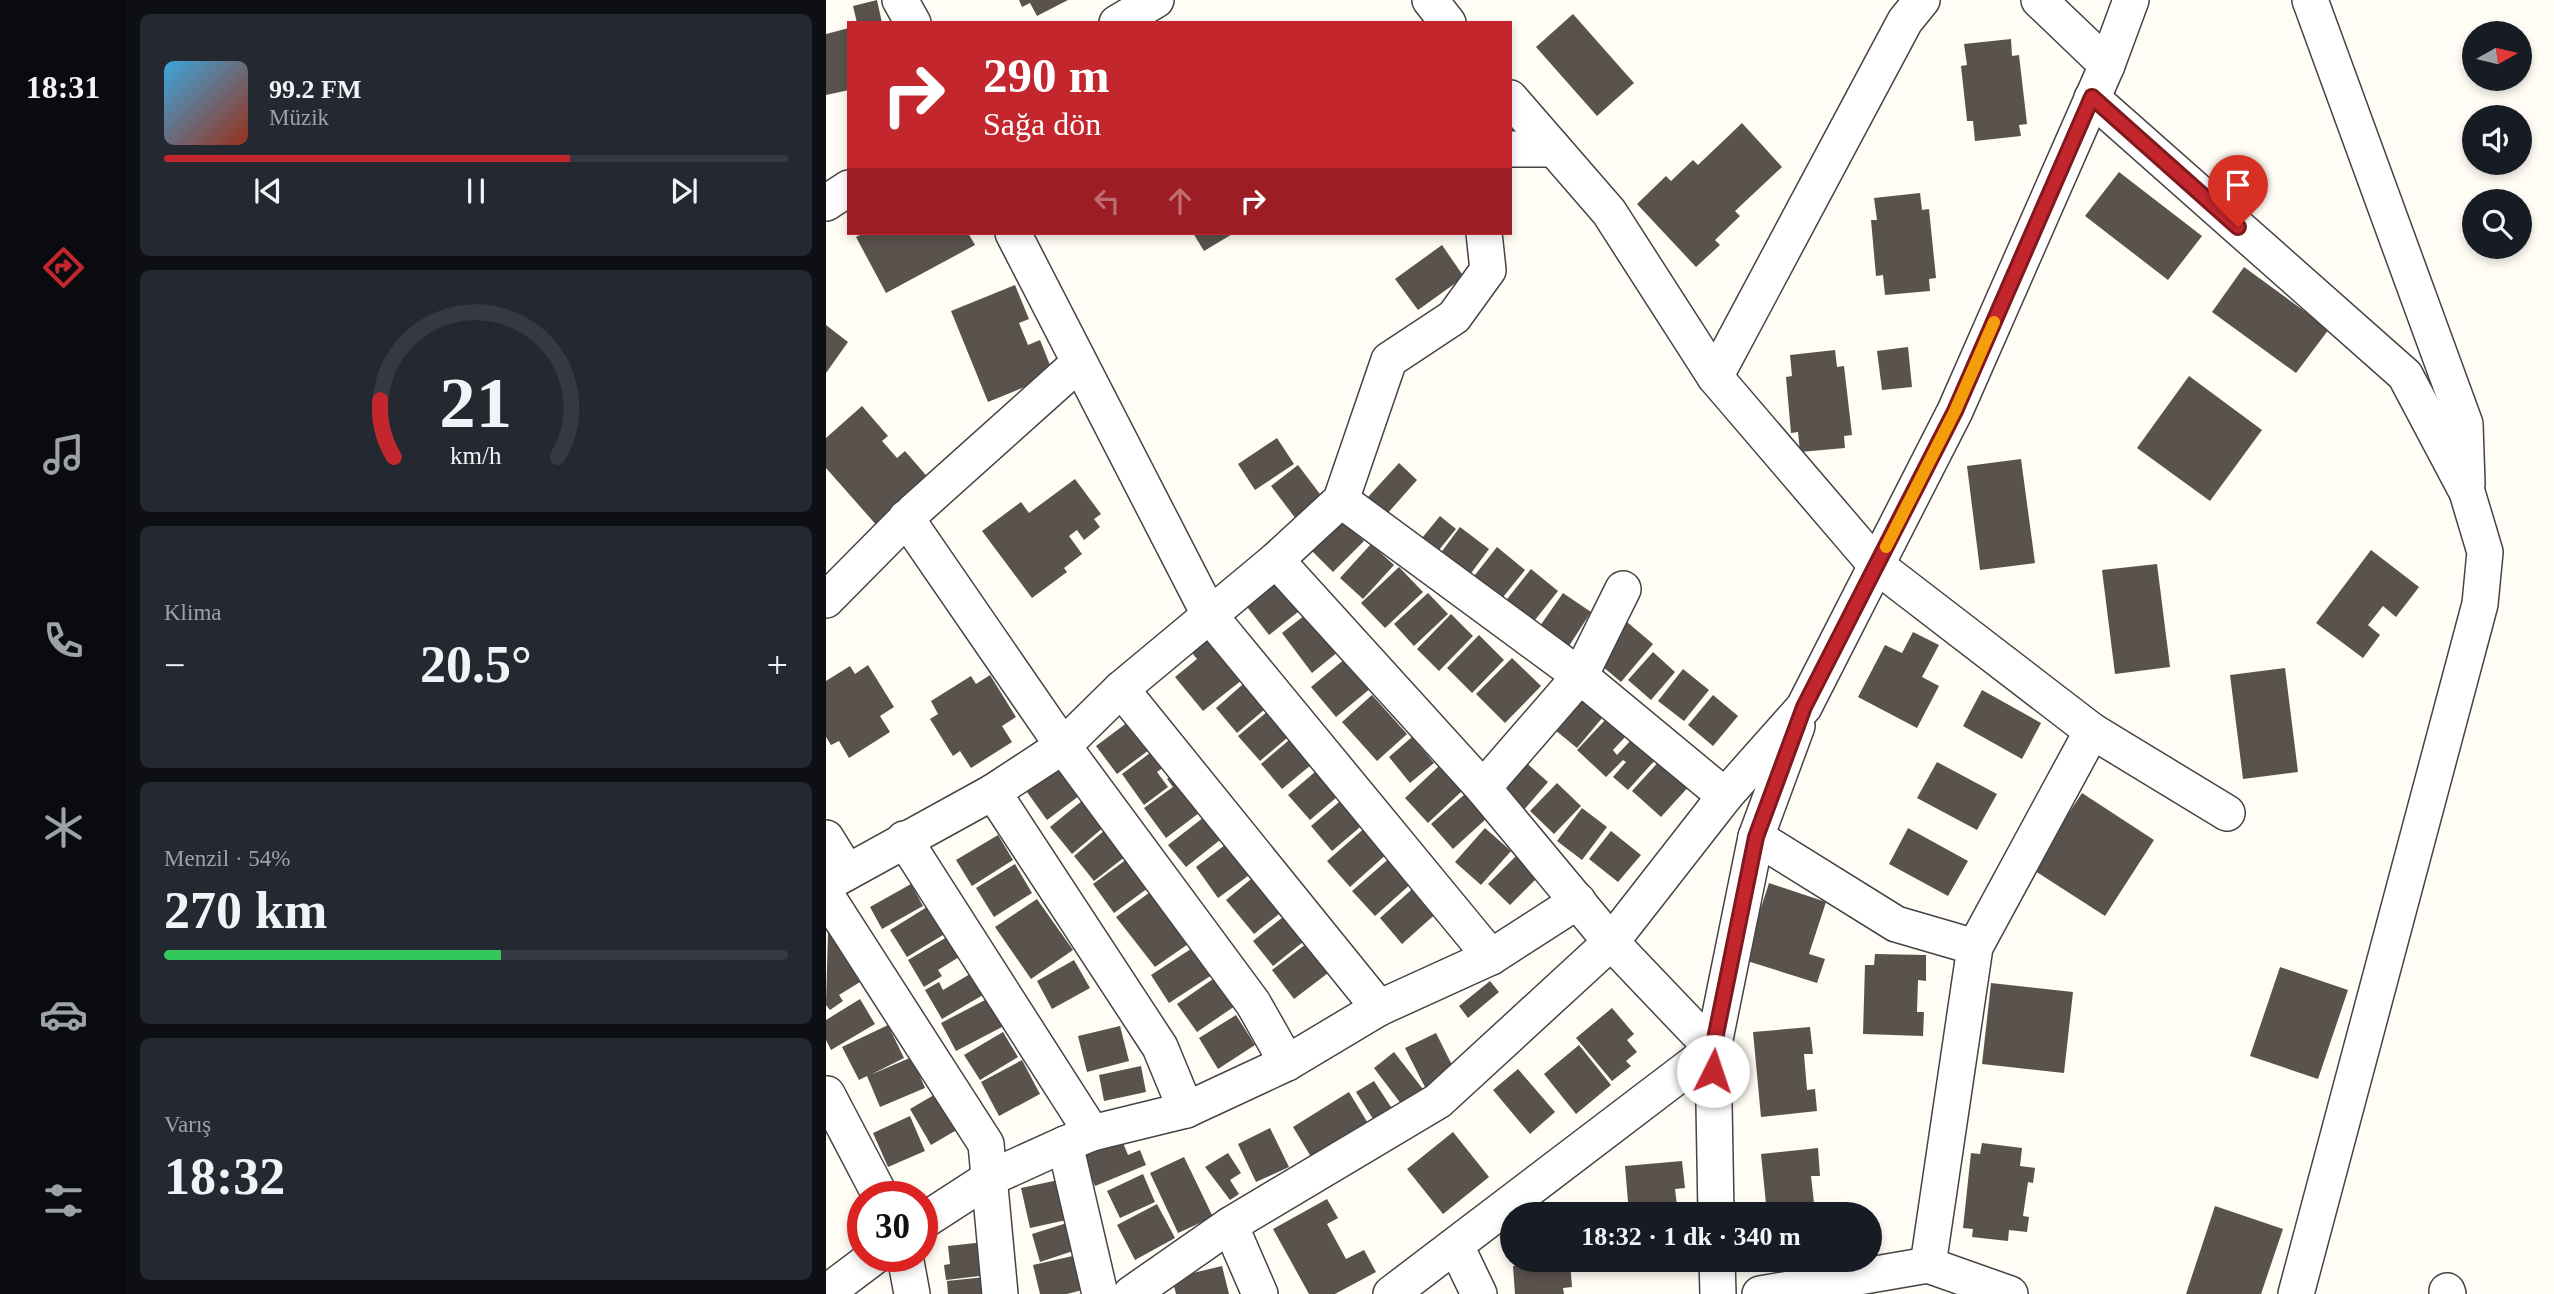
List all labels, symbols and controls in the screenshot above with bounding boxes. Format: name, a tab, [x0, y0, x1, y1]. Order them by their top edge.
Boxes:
north arrow	[2462, 21, 2532, 91]
map controls	[2462, 21, 2532, 259]
text: 290 m	[983, 48, 1110, 103]
icon: right	[868, 49, 959, 140]
text: 18:31	[26, 69, 100, 105]
text: 99.2 FM	[269, 75, 361, 104]
text: Müzik	[269, 105, 329, 130]
button: sound	[2462, 105, 2532, 175]
text: Sağa dön	[983, 106, 1101, 142]
pin	[2208, 155, 2268, 227]
icon: arrive	[2219, 166, 2257, 204]
icon: previous	[249, 172, 287, 210]
icon: pause	[457, 172, 495, 210]
icon: next	[665, 172, 703, 210]
icon: left	[1088, 182, 1126, 220]
icon: ahead	[1161, 182, 1199, 220]
icon: right	[1234, 182, 1272, 220]
button: search	[2462, 189, 2532, 259]
icon: directions	[39, 243, 88, 292]
text: 21	[440, 362, 512, 443]
icon: music	[39, 430, 88, 479]
text: km/h	[450, 442, 502, 469]
text: Klima	[164, 600, 222, 625]
icon: phone	[39, 616, 88, 665]
text: 20.5°	[420, 636, 532, 693]
text: −	[164, 644, 185, 686]
text: +	[767, 644, 788, 686]
icon: climate	[39, 803, 88, 852]
text: Menzil · 54%	[164, 846, 290, 871]
text: 270 km	[164, 882, 327, 939]
icon: car	[39, 990, 88, 1039]
position arrow	[1676, 1034, 1750, 1108]
text: Varış	[164, 1112, 211, 1137]
text: 18:32	[164, 1148, 285, 1205]
icon: filters	[39, 1176, 88, 1225]
speed limit sign: 30	[847, 1181, 938, 1272]
text: 18:32 · 1 dk · 340 m	[1581, 1222, 1801, 1251]

